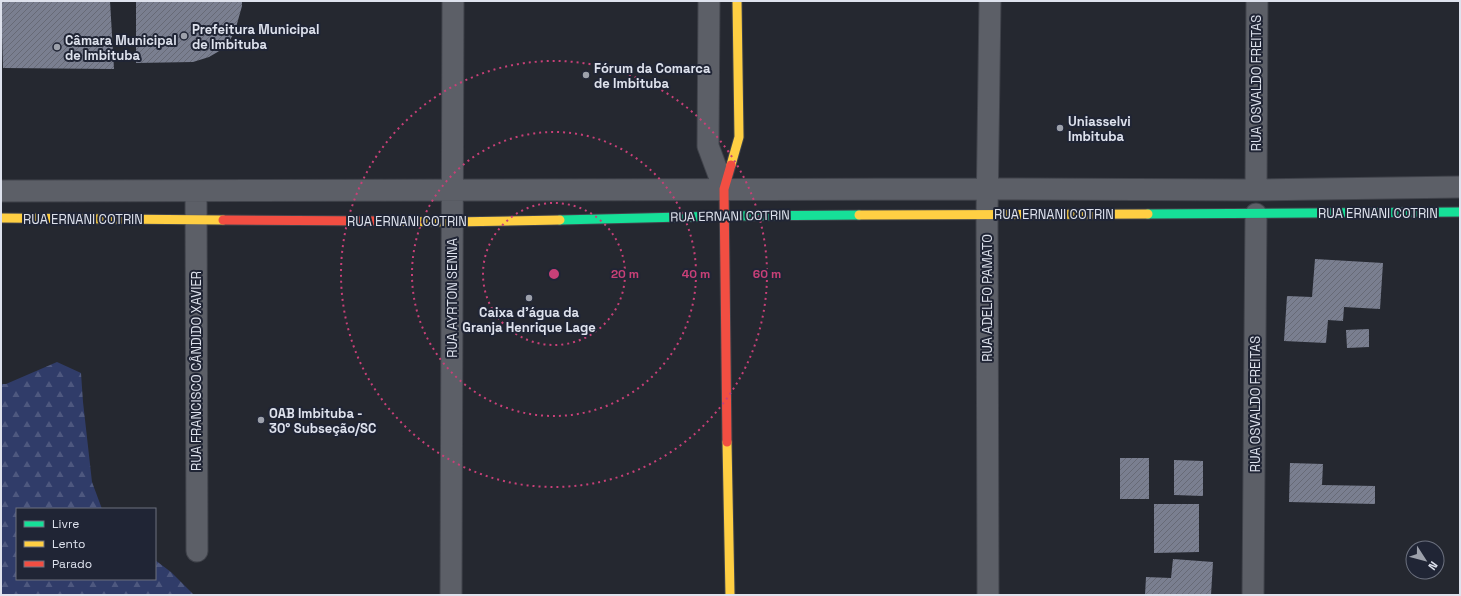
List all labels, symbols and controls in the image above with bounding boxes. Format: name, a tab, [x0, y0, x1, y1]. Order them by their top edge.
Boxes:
street label: RUA OSVALDO FREITAS	[1248, 15, 1265, 151]
place label: Prefeitura Municipal de Imbituba	[192, 21, 320, 53]
marker: Prefeitura Municipal de Imbituba	[179, 31, 189, 41]
place label: Câmara Municipal de Imbituba	[65, 32, 177, 64]
marker: Câmara Municipal de Imbituba	[52, 42, 62, 52]
place label: Fórum da Comarca de Imbituba	[594, 60, 711, 92]
marker: Fórum da Comarca de Imbituba	[581, 70, 591, 80]
place label: Uniasselvi Imbituba	[1068, 113, 1131, 145]
marker: Uniasselvi Imbituba	[1055, 123, 1065, 133]
street label: RUA ERNANI COTRIN	[1318, 205, 1438, 222]
street label: RUA ERNANI COTRIN	[670, 206, 790, 226]
street label: RUA ERNANI COTRIN	[994, 206, 1114, 223]
street label: RUA ERNANI COTRIN	[23, 211, 143, 228]
street label: RUA ERNANI COTRIN	[347, 213, 467, 230]
street label: RUA ADELFO PAMATO	[979, 234, 996, 362]
street label: RUA AYRTON SENNA	[444, 238, 461, 358]
text: 20 m	[611, 266, 639, 282]
text: 40 m	[682, 266, 710, 282]
text: 60 m	[753, 266, 781, 282]
centre of rings	[547, 267, 561, 281]
street label: RUA FRANCISCO CÂNDIDO XAVIER	[188, 271, 205, 471]
marker: Caixa d'água da Granja Henrique Lage	[524, 293, 534, 303]
place label: Caixa d'água da Granja Henrique Lage	[462, 304, 596, 336]
street label: RUA OSVALDO FREITAS	[1247, 336, 1264, 472]
place label: OAB Imbituba - 30° Subseção/SC	[269, 405, 376, 437]
marker: OAB Imbituba - 30° Subseção/SC	[256, 415, 266, 425]
legend	[16, 508, 156, 580]
text: Livre	[52, 516, 79, 532]
text: Lento	[52, 536, 86, 552]
north arrow	[1405, 540, 1445, 580]
text: Parado	[52, 556, 92, 572]
text: N	[1425, 559, 1441, 573]

